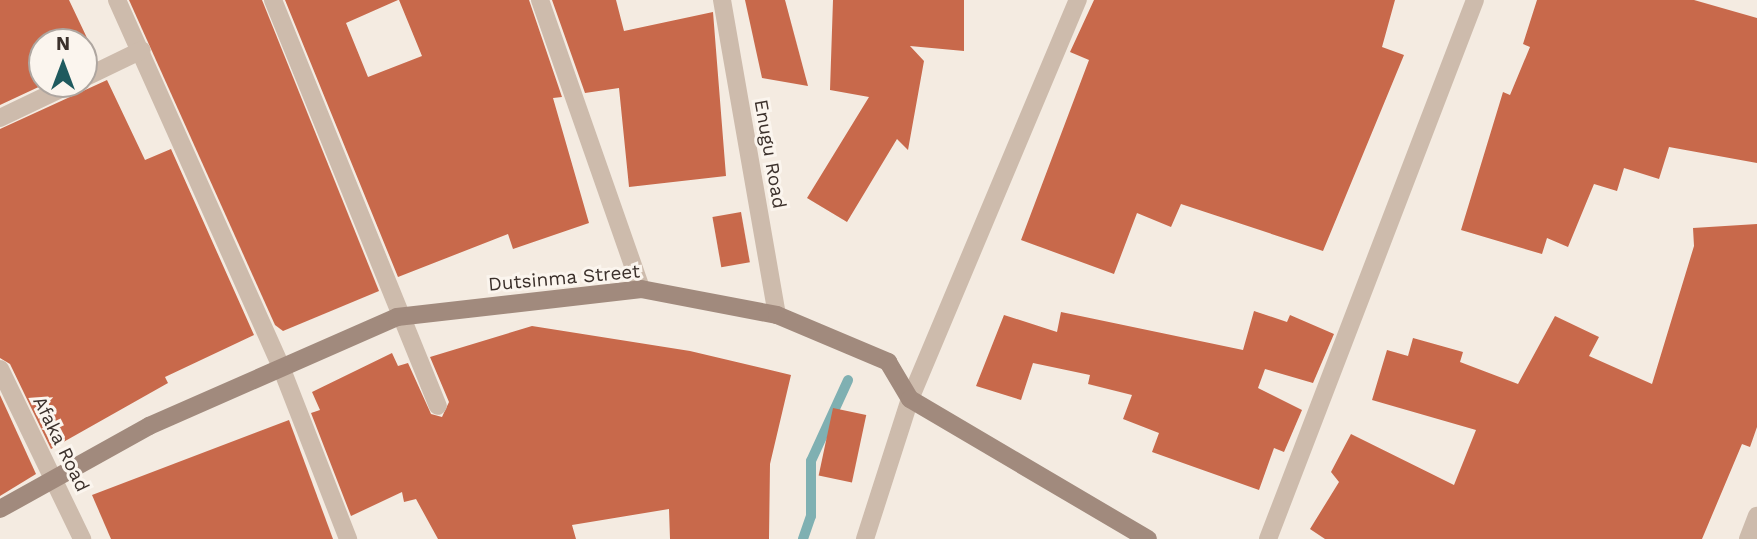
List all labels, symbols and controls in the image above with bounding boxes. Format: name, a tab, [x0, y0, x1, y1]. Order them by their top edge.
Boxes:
north arrow	[28, 28, 98, 98]
text: N	[56, 32, 70, 55]
street label: Enugu Road	[749, 98, 791, 210]
street label: Dutsinma Street	[487, 260, 641, 296]
street label: Afaka Road	[28, 392, 94, 496]

